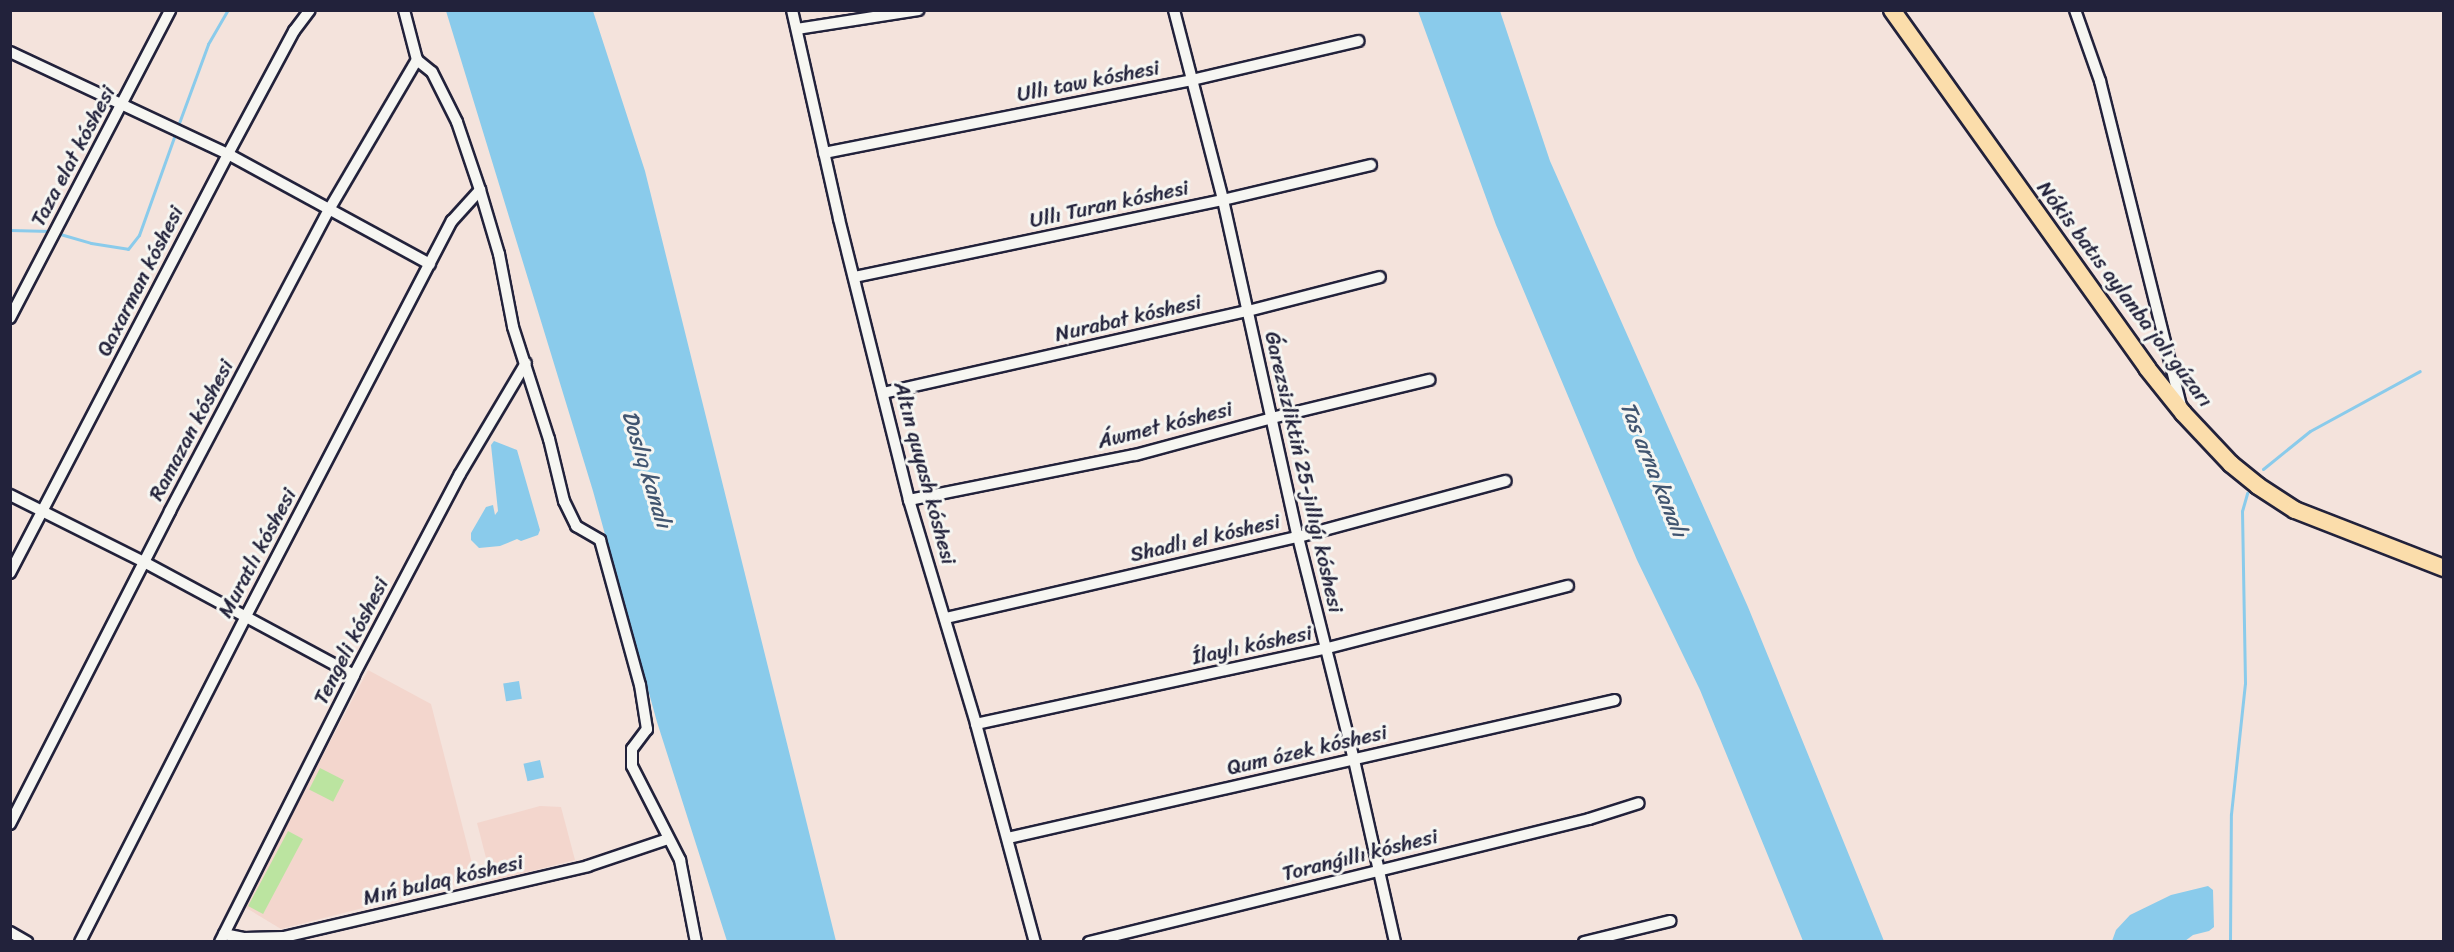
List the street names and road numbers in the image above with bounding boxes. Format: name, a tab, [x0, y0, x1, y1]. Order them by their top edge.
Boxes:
street label: Ullı taw kóshesi	[1014, 55, 1162, 107]
street label: Taza elat kóshesi	[25, 81, 121, 231]
street label: Ullı Turan kóshesi	[1027, 175, 1191, 233]
street label: Nókis batıs aylanba jolı gúzarı	[2031, 175, 2219, 413]
street label: Qaxarman kóshesi	[91, 201, 189, 361]
street label: Nurabat kóshesi	[1052, 289, 1204, 347]
street label: Ǵarezsizliktiń 25-jıllıǵı kóshesi	[1259, 329, 1349, 615]
street label: Ramazan kóshesi	[143, 355, 239, 505]
street label: Altın quyash kóshesi	[888, 379, 962, 567]
street label: Áwmet kóshesi	[1095, 396, 1235, 454]
street label: Muratlı kóshesi	[212, 484, 302, 622]
street label: Shadlı el kóshesi	[1127, 508, 1283, 568]
street label: Tengeli kóshesi	[308, 573, 394, 709]
street label: Ílaylı kóshesi	[1190, 620, 1314, 670]
street label: Qum ózek kóshesi	[1225, 719, 1389, 781]
street label: Toranǵıllı kóshesi	[1280, 824, 1440, 886]
street label: Mıń bulaq kóshesi	[361, 849, 525, 911]

